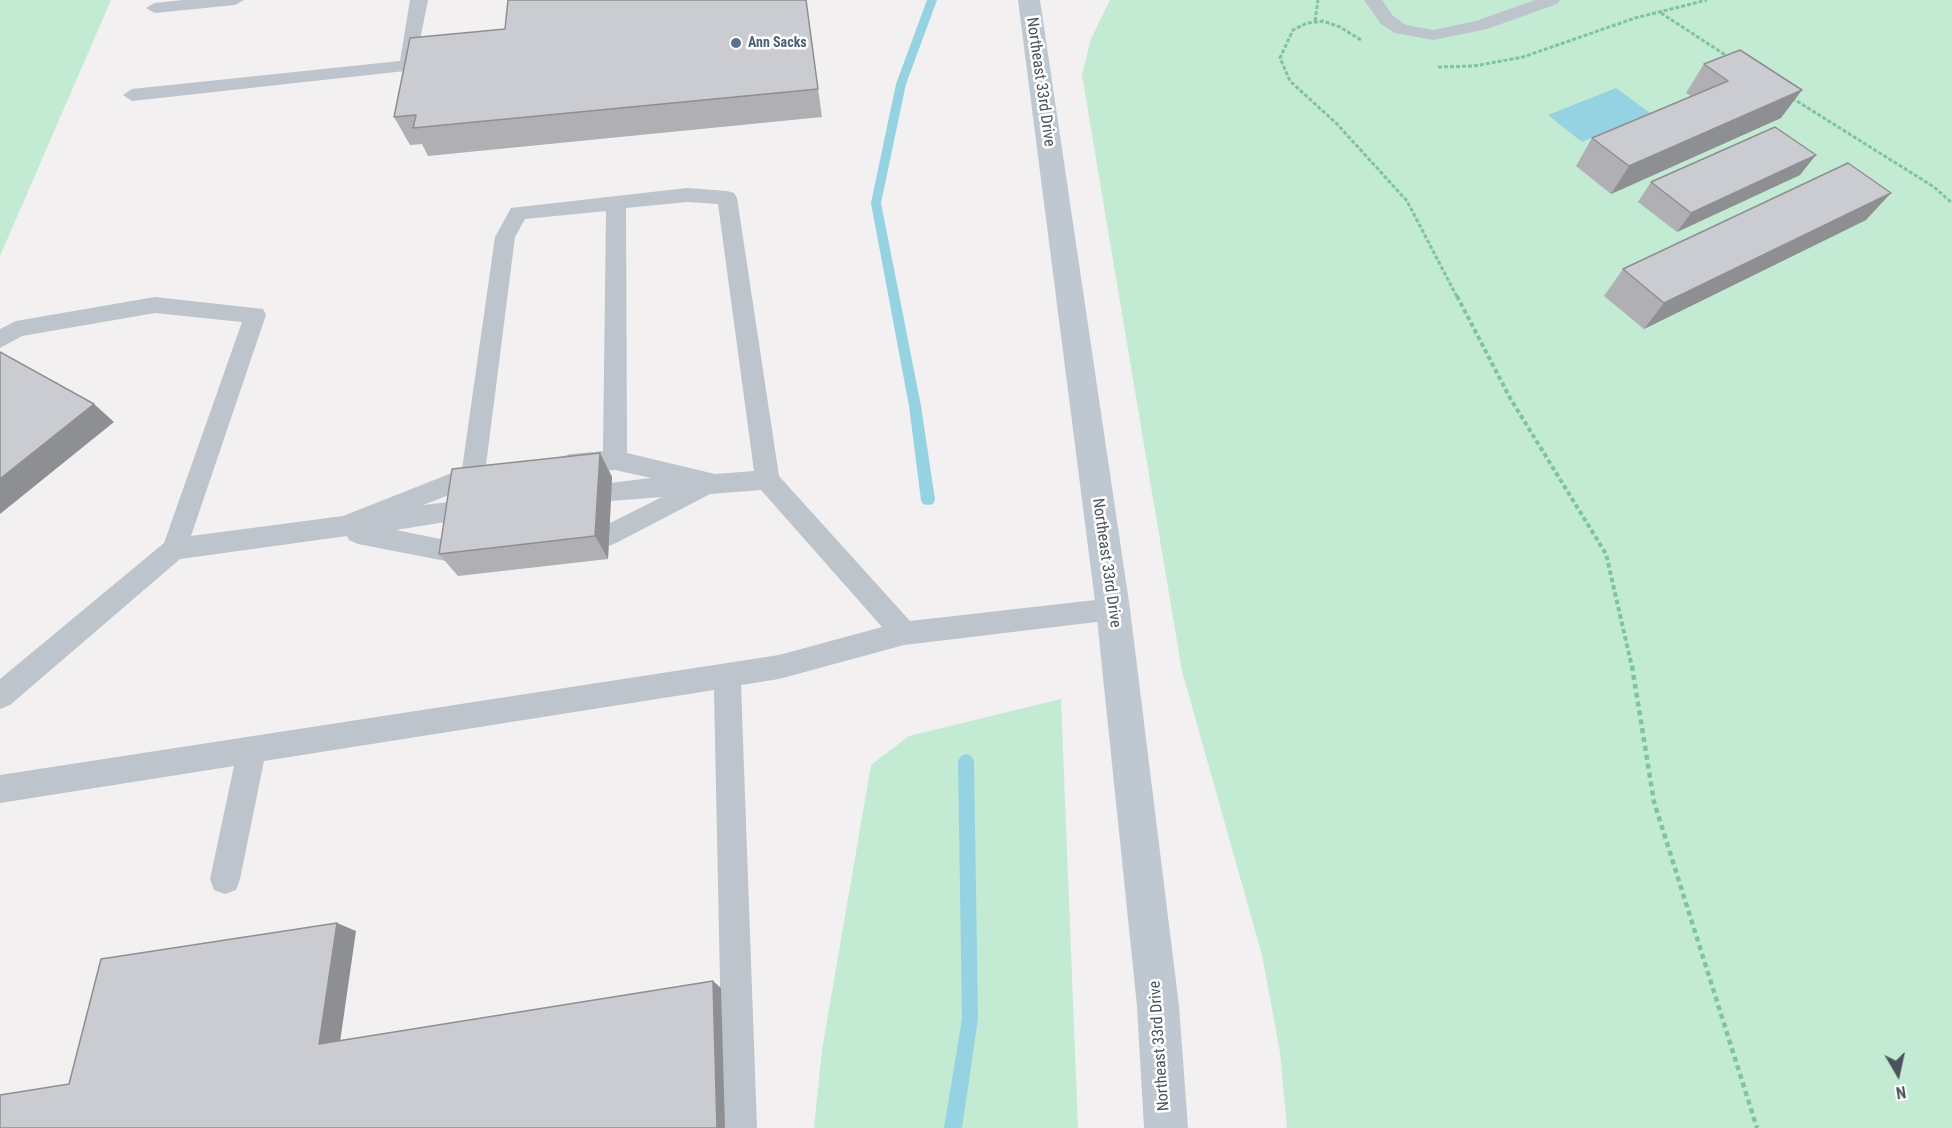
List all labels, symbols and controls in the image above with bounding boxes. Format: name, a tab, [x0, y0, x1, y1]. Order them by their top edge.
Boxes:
street label: Northeast 33rd Drive	[1021, 16, 1059, 148]
place label: Ann Sacks	[748, 35, 807, 51]
marker: Ann Sacks	[729, 36, 743, 50]
street label: Northeast 33rd Drive	[1087, 497, 1125, 629]
street label: Northeast 33rd Drive	[1146, 980, 1174, 1112]
north arrow	[1868, 1044, 1928, 1104]
text: N	[1895, 1082, 1907, 1102]

